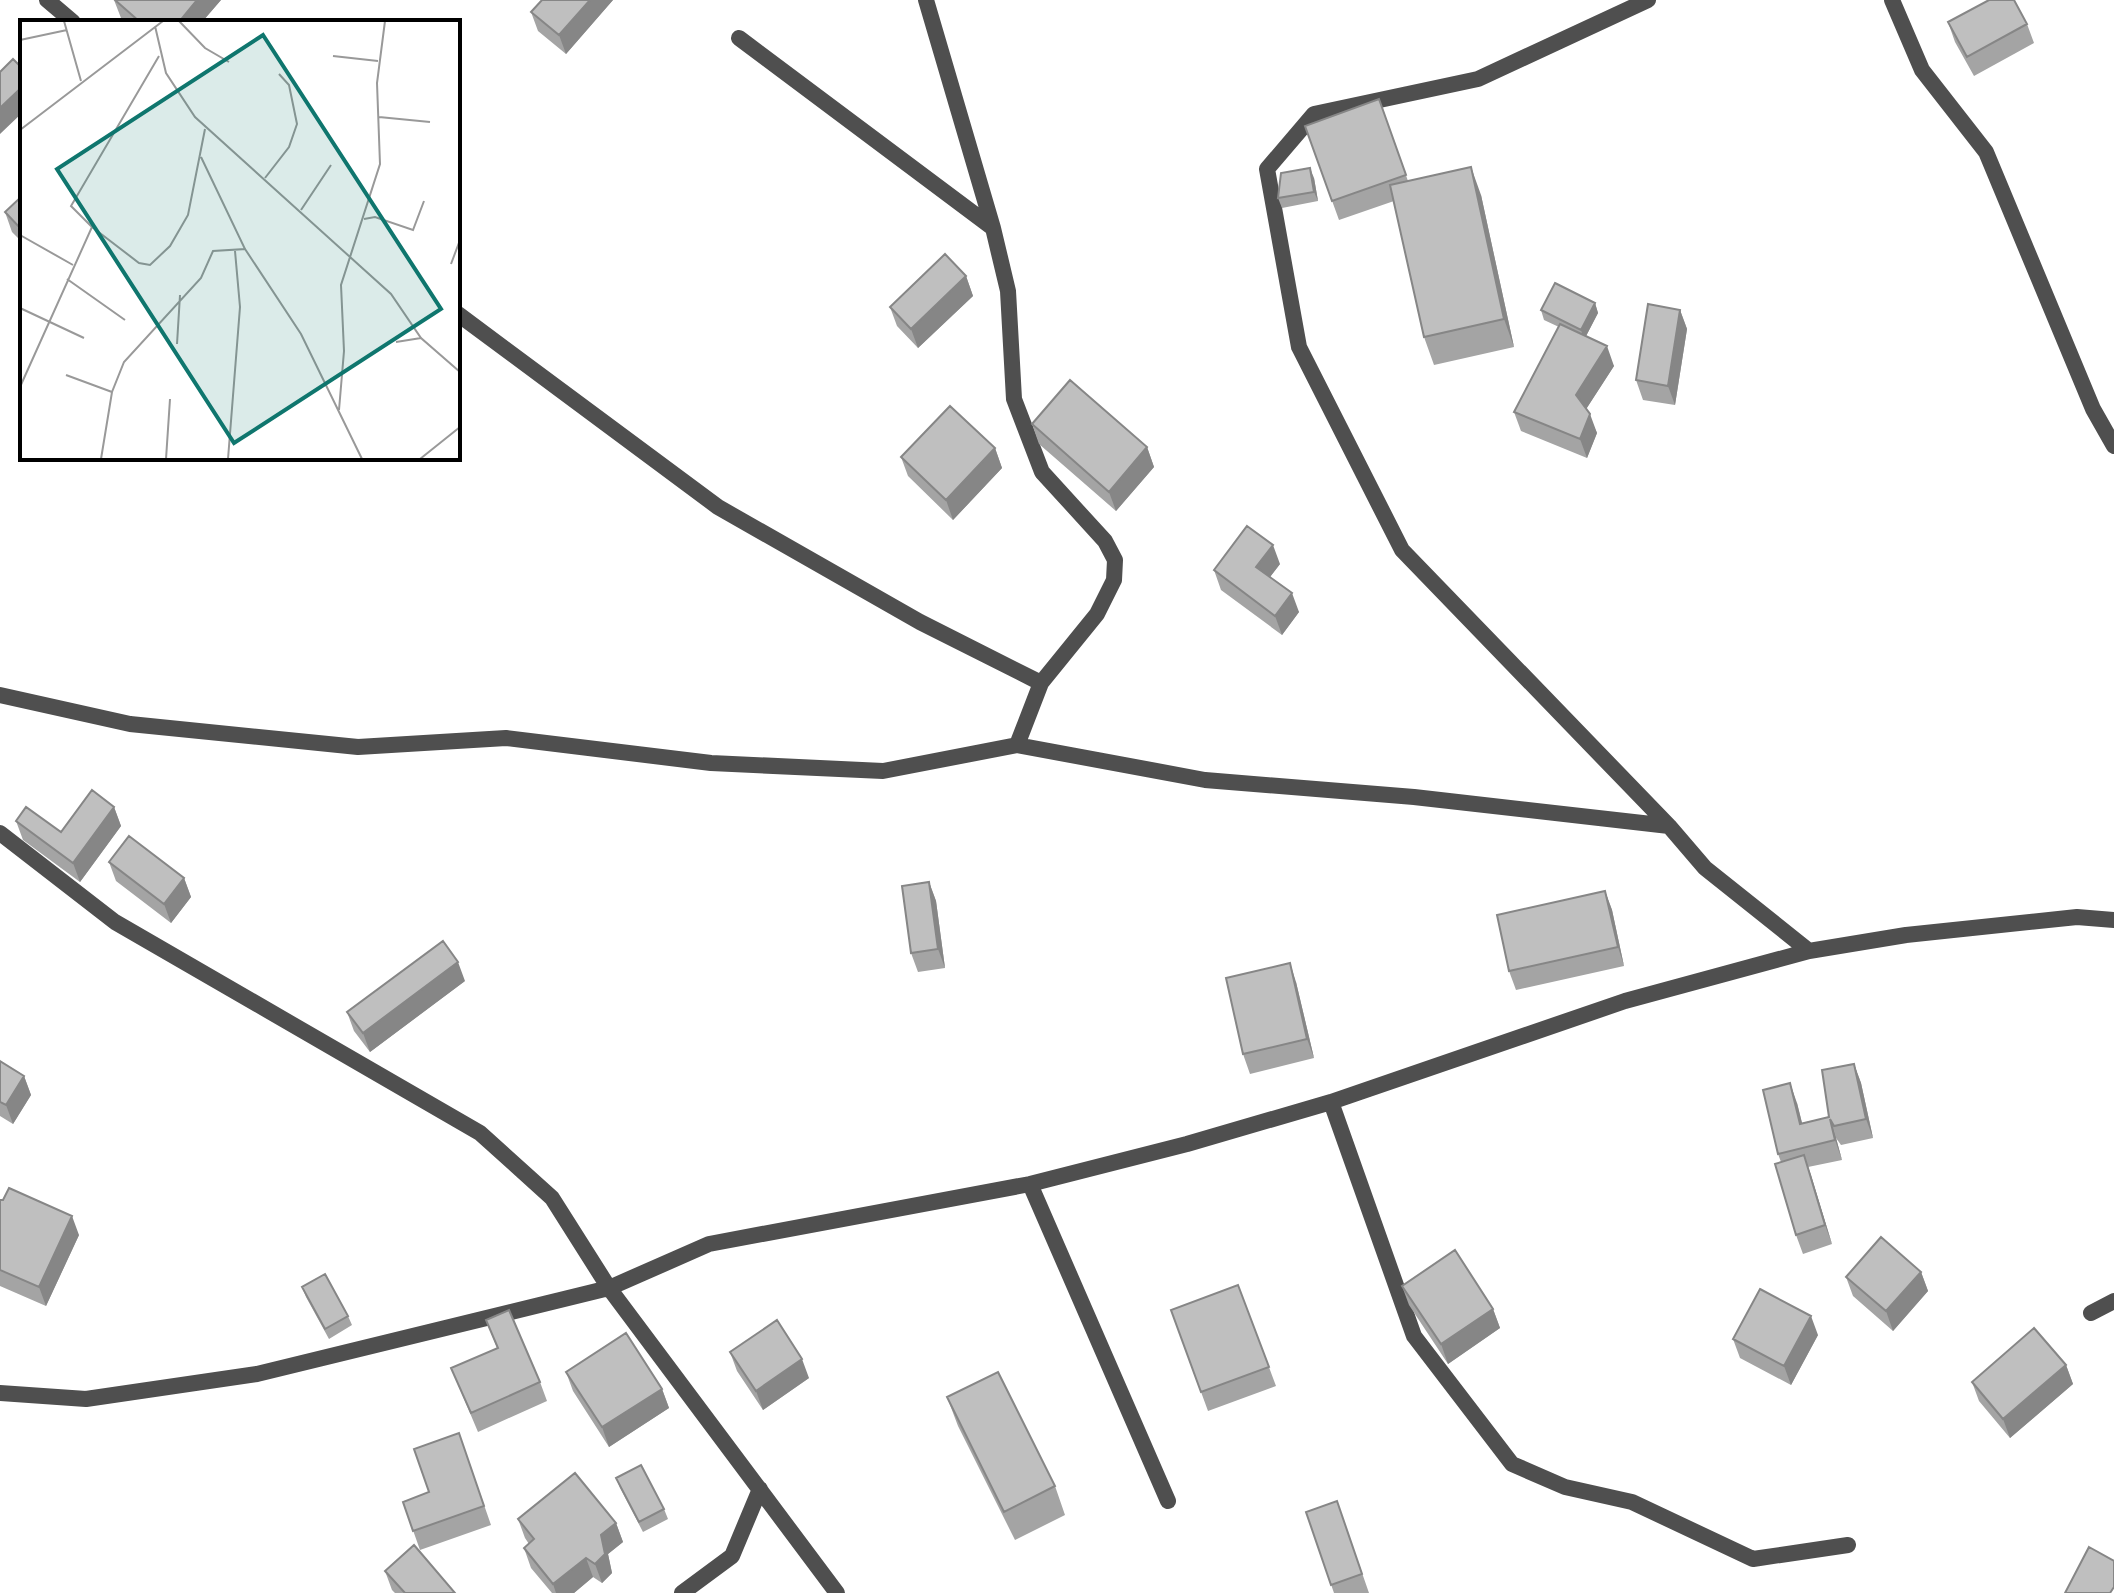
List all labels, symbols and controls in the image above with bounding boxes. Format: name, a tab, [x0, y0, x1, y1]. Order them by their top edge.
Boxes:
inset map	[20, 20, 460, 460]

